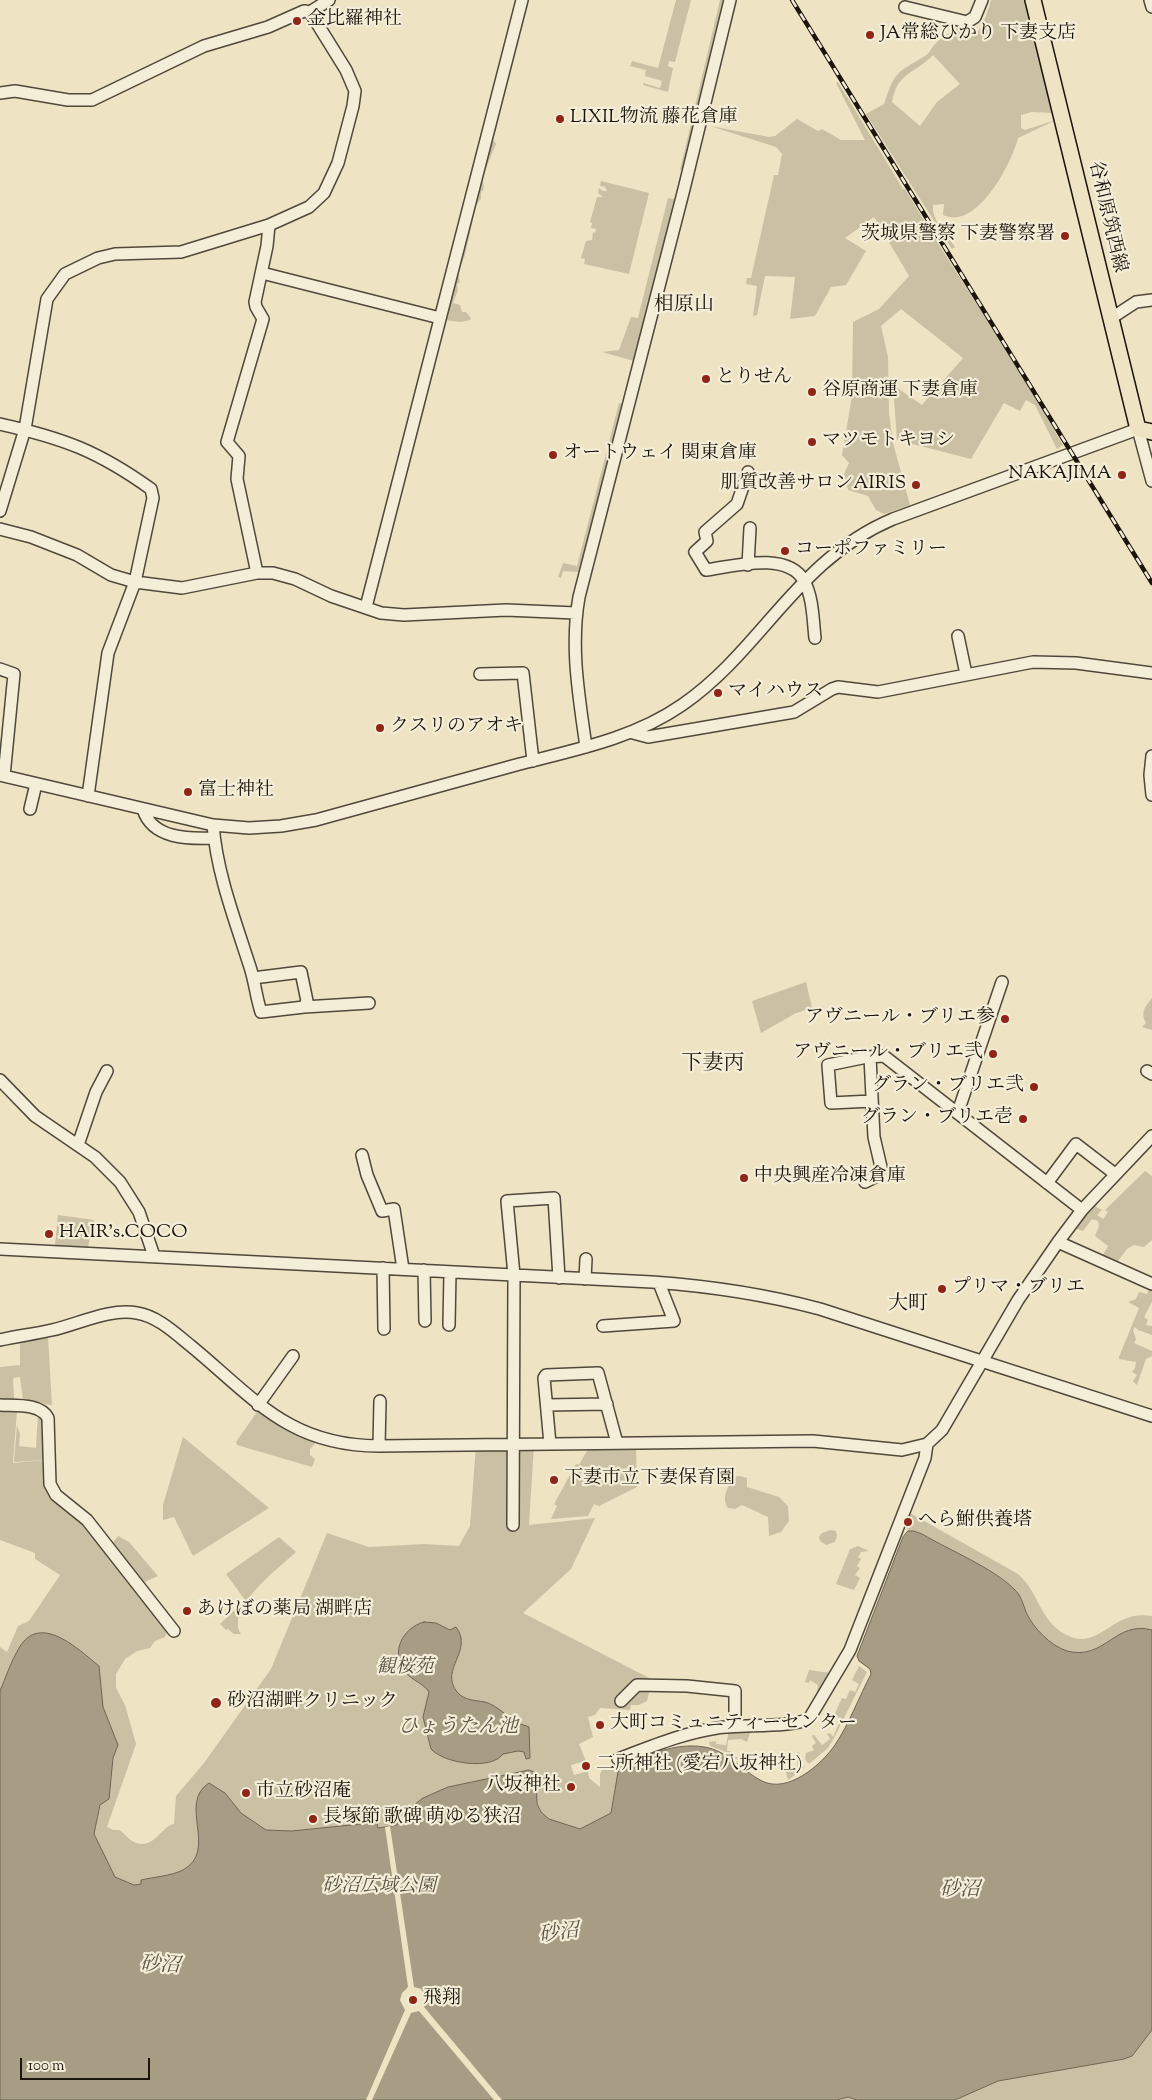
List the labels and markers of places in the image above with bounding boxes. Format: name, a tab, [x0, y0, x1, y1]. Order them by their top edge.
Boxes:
place label: 金比羅神社	[307, 10, 402, 32]
marker: 金比羅神社	[291, 15, 303, 27]
place label: JA常総ひかり 下妻支店	[880, 24, 1076, 46]
marker: JA常総ひかり 下妻支店	[864, 29, 876, 41]
place label: LIXIL物流 藤花倉庫	[570, 108, 738, 130]
marker: LIXIL物流 藤花倉庫	[554, 113, 566, 125]
place label: 茨城県警察 下妻警察署	[861, 225, 1055, 247]
marker: 茨城県警察 下妻警察署	[1059, 230, 1071, 242]
place label: とりせん	[716, 368, 792, 390]
marker: とりせん	[700, 373, 712, 385]
place label: 谷原商運 下妻倉庫	[822, 381, 978, 403]
marker: 谷原商運 下妻倉庫	[806, 386, 818, 398]
place label: マツモトキヨシ	[822, 431, 955, 453]
marker: マツモトキヨシ	[806, 436, 818, 448]
place label: オートウェイ 関東倉庫	[563, 444, 757, 466]
marker: オートウェイ 関東倉庫	[547, 449, 559, 461]
place label: NAKAJIMA	[1008, 464, 1112, 486]
marker: NAKAJIMA	[1116, 469, 1128, 481]
place label: 肌質改善サロンAIRIS	[720, 474, 906, 496]
marker: 肌質改善サロンAIRIS	[910, 479, 922, 491]
place label: コーポファミリー	[795, 540, 947, 562]
marker: コーポファミリー	[779, 545, 791, 557]
place label: マイハウス	[728, 682, 823, 704]
marker: マイハウス	[712, 687, 724, 699]
place label: クスリのアオキ	[390, 717, 523, 739]
marker: クスリのアオキ	[374, 722, 386, 734]
place label: 富士神社	[198, 781, 274, 803]
marker: 富士神社	[182, 786, 194, 798]
place label: アヴニール・ブリエ参	[805, 1008, 995, 1030]
marker: アヴニール・ブリエ参	[999, 1013, 1011, 1025]
place label: アヴニール・ブリエ弐	[793, 1043, 983, 1065]
marker: アヴニール・ブリエ弐	[987, 1048, 999, 1060]
place label: グラン・ブリエ弐	[872, 1076, 1024, 1098]
marker: グラン・ブリエ弐	[1028, 1081, 1040, 1093]
place label: グラン・ブリエ壱	[861, 1108, 1013, 1130]
marker: グラン・ブリエ壱	[1017, 1113, 1029, 1125]
place label: 中央興産冷凍倉庫	[754, 1167, 906, 1189]
marker: 中央興産冷凍倉庫	[738, 1172, 750, 1184]
place label: HAIR’s.COCO	[59, 1223, 187, 1245]
marker: HAIR’s.COCO	[43, 1228, 55, 1240]
place label: プリマ・ブリエ	[952, 1278, 1085, 1300]
marker: プリマ・ブリエ	[936, 1283, 948, 1295]
place label: 下妻市立下妻保育園	[564, 1469, 735, 1491]
marker: 下妻市立下妻保育園	[548, 1474, 560, 1486]
place label: へら鮒供養塔	[918, 1511, 1032, 1533]
marker: へら鮒供養塔	[902, 1516, 914, 1528]
place label: あけぼの薬局 湖畔店	[197, 1600, 372, 1622]
marker: あけぼの薬局 湖畔店	[181, 1605, 193, 1617]
place label: 砂沼湖畔クリニック	[227, 1692, 398, 1714]
marker: 砂沼湖畔クリニック	[209, 1696, 223, 1710]
place label: 大町コミュニティーセンター	[610, 1714, 857, 1736]
marker: 大町コミュニティーセンター	[594, 1719, 606, 1731]
place label: 二所神社 (愛宕八坂神社)	[596, 1755, 802, 1777]
marker: 二所神社 (愛宕八坂神社)	[580, 1760, 592, 1772]
place label: 八坂神社	[485, 1776, 561, 1798]
marker: 八坂神社	[565, 1781, 577, 1793]
place label: 市立砂沼庵	[256, 1782, 351, 1804]
marker: 市立砂沼庵	[240, 1787, 252, 1799]
place label: 長塚節 歌碑 萌ゆる狭沼	[323, 1808, 521, 1830]
marker: 長塚節 歌碑 萌ゆる狭沼	[307, 1813, 319, 1825]
place label: 飛翔	[423, 1989, 461, 2011]
marker: 飛翔	[407, 1994, 419, 2006]

